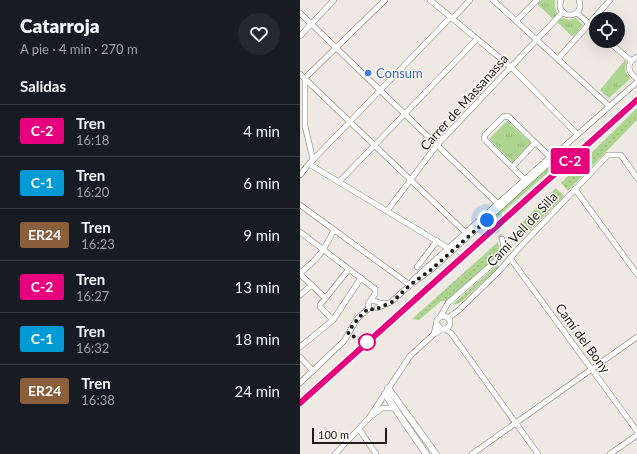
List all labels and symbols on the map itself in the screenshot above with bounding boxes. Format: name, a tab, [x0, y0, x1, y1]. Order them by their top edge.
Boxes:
street label: Carrer de Massanassa	[417, 51, 511, 153]
place label: Consum	[376, 65, 423, 81]
marker: Consum	[363, 68, 373, 78]
line badge: C-2	[547, 148, 593, 174]
street label: Camí Vell de Silla	[483, 188, 561, 270]
your location	[477, 210, 497, 230]
street label: Camí del Bony	[552, 300, 614, 376]
unlabelled marker	[358, 333, 376, 351]
scale bar	[312, 426, 387, 445]

